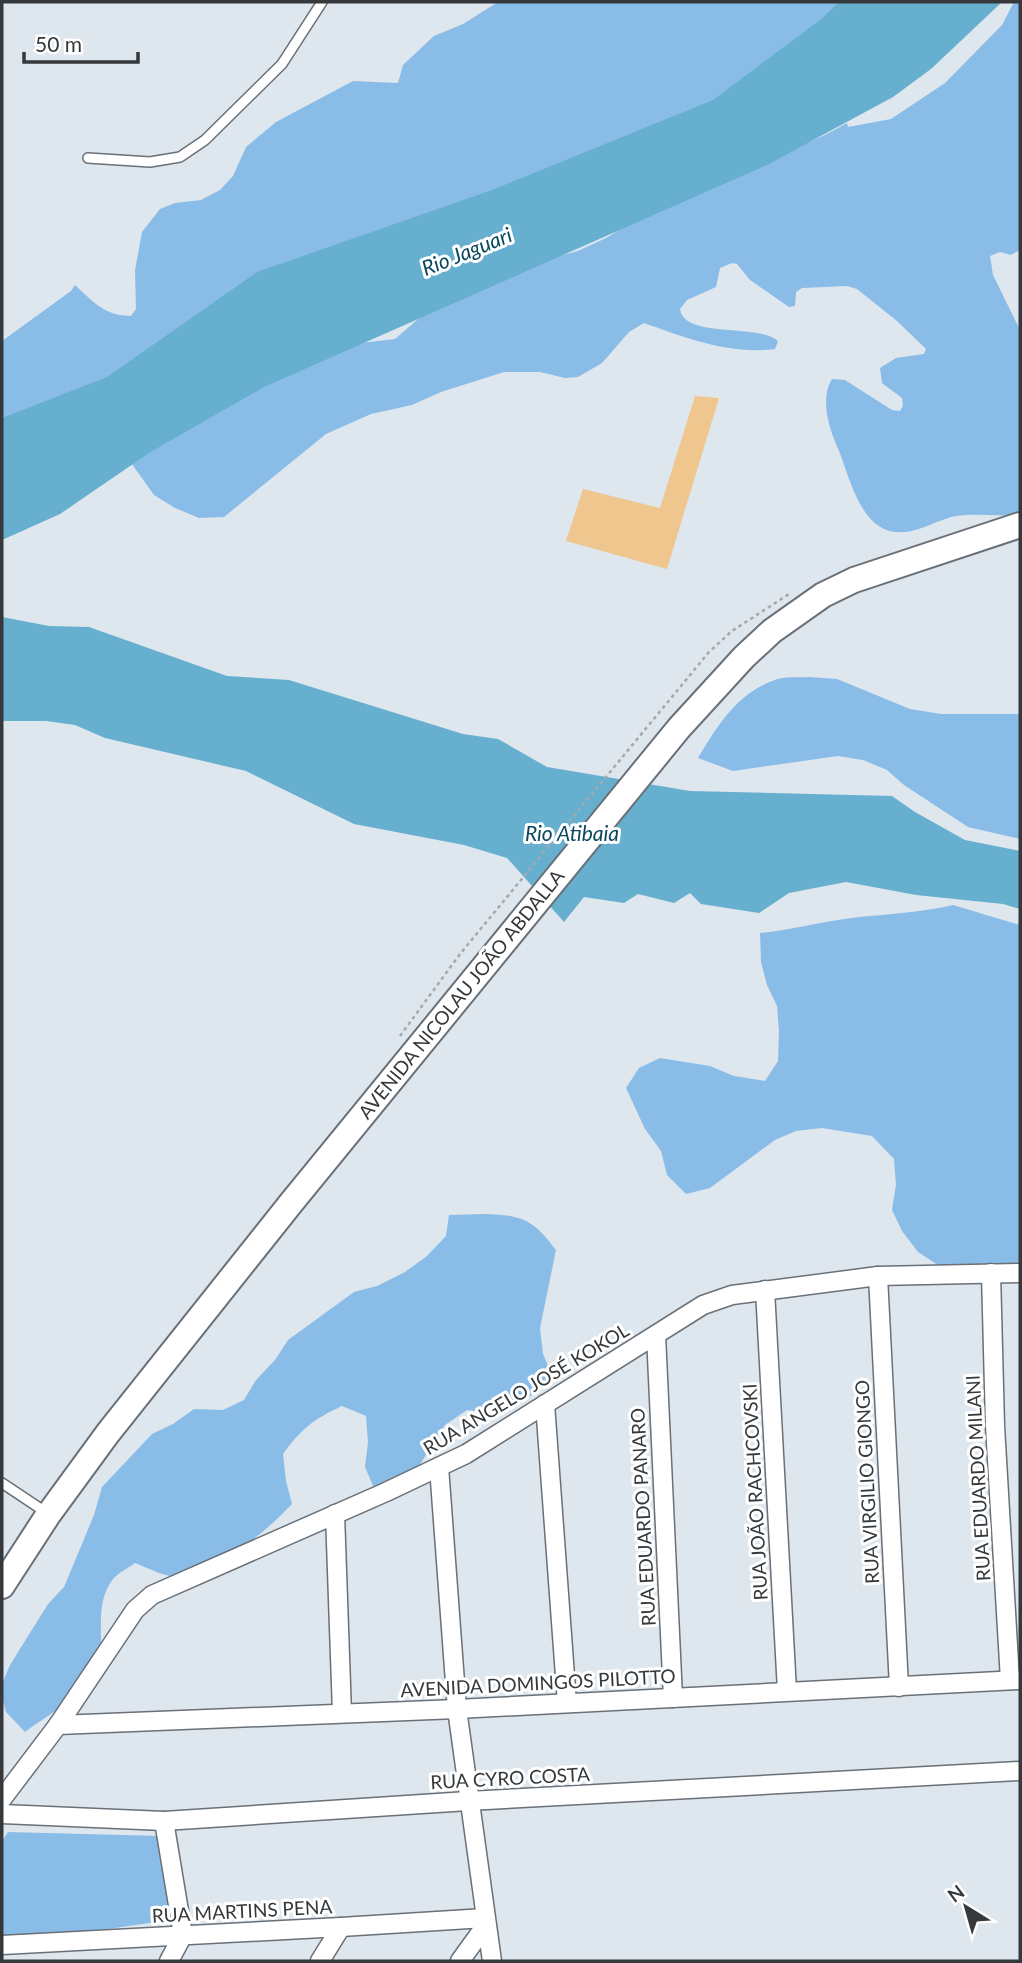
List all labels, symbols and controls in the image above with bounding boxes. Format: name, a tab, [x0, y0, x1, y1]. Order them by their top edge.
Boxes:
scale bar	[24, 21, 138, 65]
text: 50 m	[35, 31, 82, 56]
water label: Rio Jaguari	[418, 221, 515, 280]
water label: Rio Atibaia	[525, 820, 619, 845]
street label: AVENIDA NICOLAU JOÃO ABDALLA	[353, 864, 568, 1123]
street label: RUA ANGELO JOSÉ KOKOL	[419, 1318, 633, 1459]
street label: RUA EDUARDO MILANI	[961, 1374, 994, 1582]
street label: RUA VIRGILIO GIONGO	[850, 1379, 883, 1585]
street label: RUA JOÃO RACHCOVSKI	[737, 1383, 772, 1601]
street label: RUA EDUARDO PANARO	[625, 1407, 660, 1627]
street label: AVENIDA DOMINGOS PILOTTO	[400, 1664, 676, 1701]
street label: RUA CYRO COSTA	[430, 1762, 590, 1793]
north arrow	[931, 1872, 1001, 1942]
text: N	[943, 1879, 968, 1907]
street label: RUA MARTINS PENA	[151, 1894, 333, 1927]

